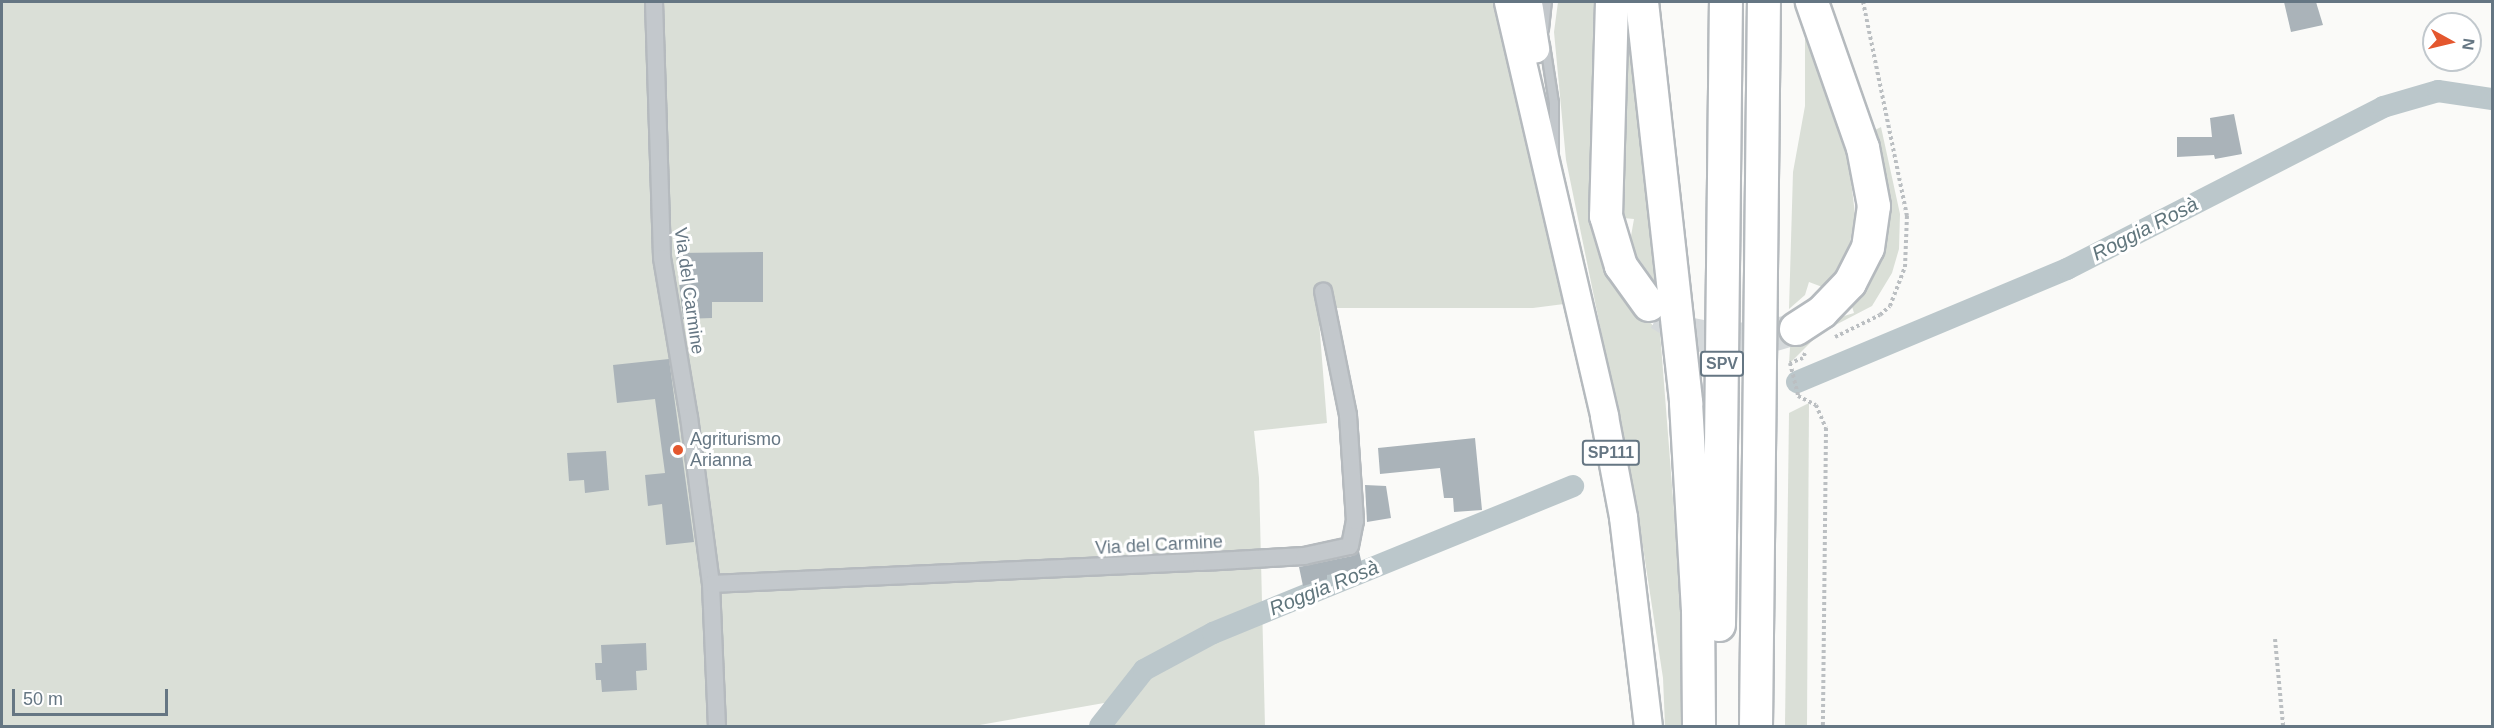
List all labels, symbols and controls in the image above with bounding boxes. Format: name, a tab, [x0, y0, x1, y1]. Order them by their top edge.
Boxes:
north arrow	[2422, 12, 2482, 72]
text: N	[2459, 37, 2478, 51]
water label: Roggia Rosà	[2088, 192, 2202, 266]
street label: Via del Carmine	[669, 226, 709, 356]
road number: SPV	[1700, 351, 1744, 377]
place label: Agriturismo Arianna	[690, 429, 781, 472]
road number: SP111	[1581, 440, 1641, 466]
marker: Agriturismo Arianna	[671, 443, 685, 457]
street label: Via del Carmine	[1095, 531, 1223, 559]
water label: Roggia Rosà	[1266, 555, 1382, 621]
scale bar	[15, 677, 171, 715]
text: 50 m	[23, 689, 63, 709]

